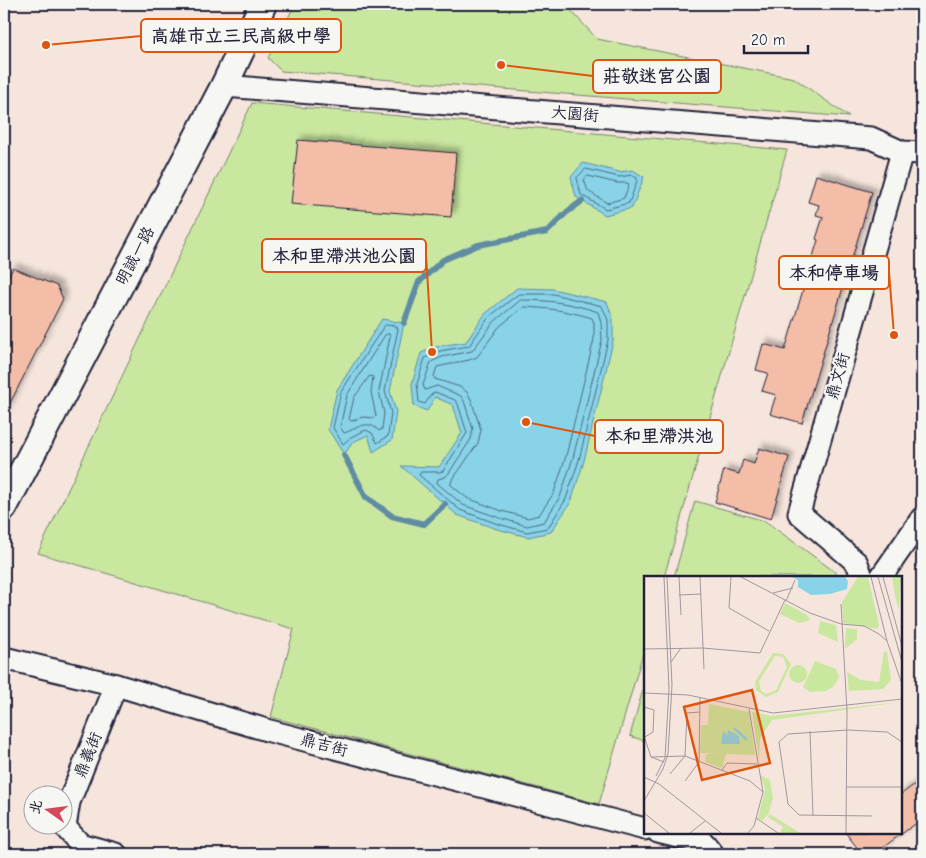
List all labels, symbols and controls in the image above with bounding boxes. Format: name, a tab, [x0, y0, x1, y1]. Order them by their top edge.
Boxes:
callout: 高雄市立三民高級中學	[141, 19, 341, 52]
scale bar	[744, 22, 807, 54]
text: 高雄市立三民高級中學	[151, 26, 331, 47]
text: 20 m	[751, 31, 785, 49]
callout: 莊敬迷宮公園	[593, 60, 721, 93]
text: 莊敬迷宮公園	[603, 66, 711, 87]
street label: 大園街	[550, 103, 600, 125]
street label: 明誠一路	[112, 224, 158, 288]
callout: 本和里滯洪池公園	[262, 239, 426, 272]
text: 本和里滯洪池公園	[272, 246, 416, 267]
callout: 本和停車場	[779, 256, 889, 289]
text: 本和停車場	[789, 263, 879, 284]
street label: 鼎文街	[823, 350, 853, 402]
callout: 本和里滯洪池	[595, 420, 723, 453]
text: 本和里滯洪池	[605, 426, 713, 447]
inset map	[644, 576, 901, 833]
street label: 鼎義街	[71, 729, 105, 781]
street label: 鼎吉街	[298, 730, 350, 760]
north arrow	[22, 786, 72, 836]
text: 北	[26, 798, 46, 816]

